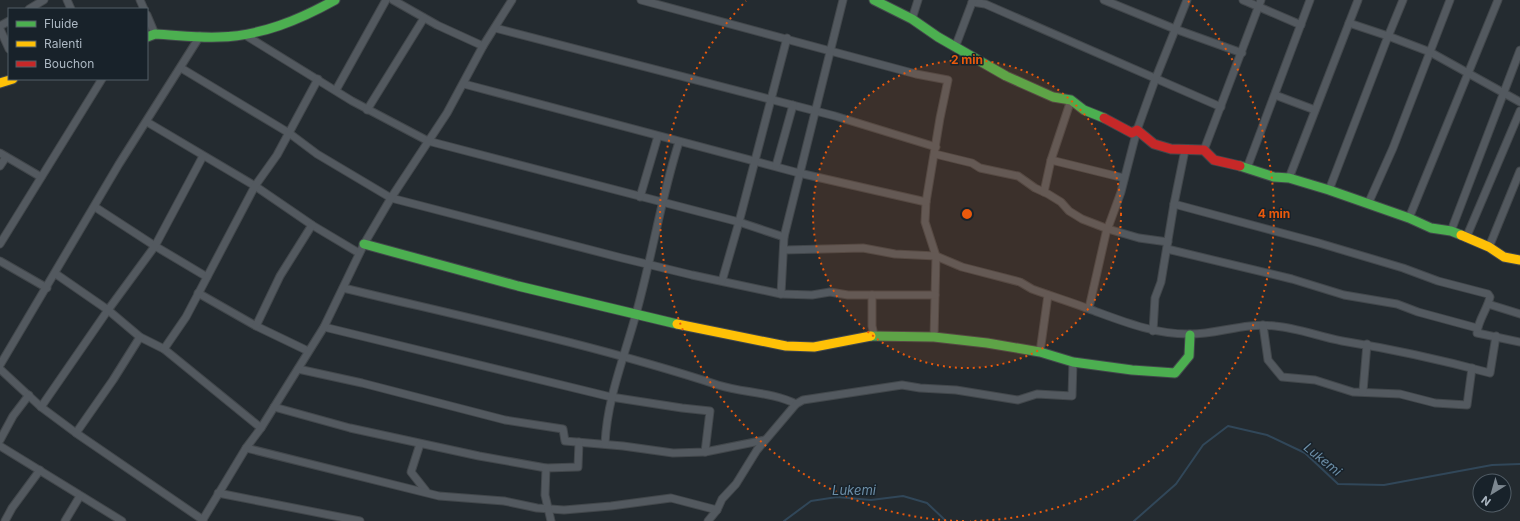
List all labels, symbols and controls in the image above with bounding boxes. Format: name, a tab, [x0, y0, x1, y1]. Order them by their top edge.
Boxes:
legend	[8, 8, 148, 80]
text: Fluide	[44, 16, 78, 31]
text: Ralenti	[44, 36, 82, 51]
text: 2 min	[951, 52, 983, 67]
text: Bouchon	[44, 56, 94, 71]
text: 4 min	[1258, 206, 1290, 221]
centre of rings	[960, 207, 974, 221]
water label: Lukemi	[1301, 439, 1346, 480]
north arrow	[1472, 473, 1512, 513]
water label: Lukemi	[832, 482, 877, 498]
text: N	[1478, 493, 1494, 509]

